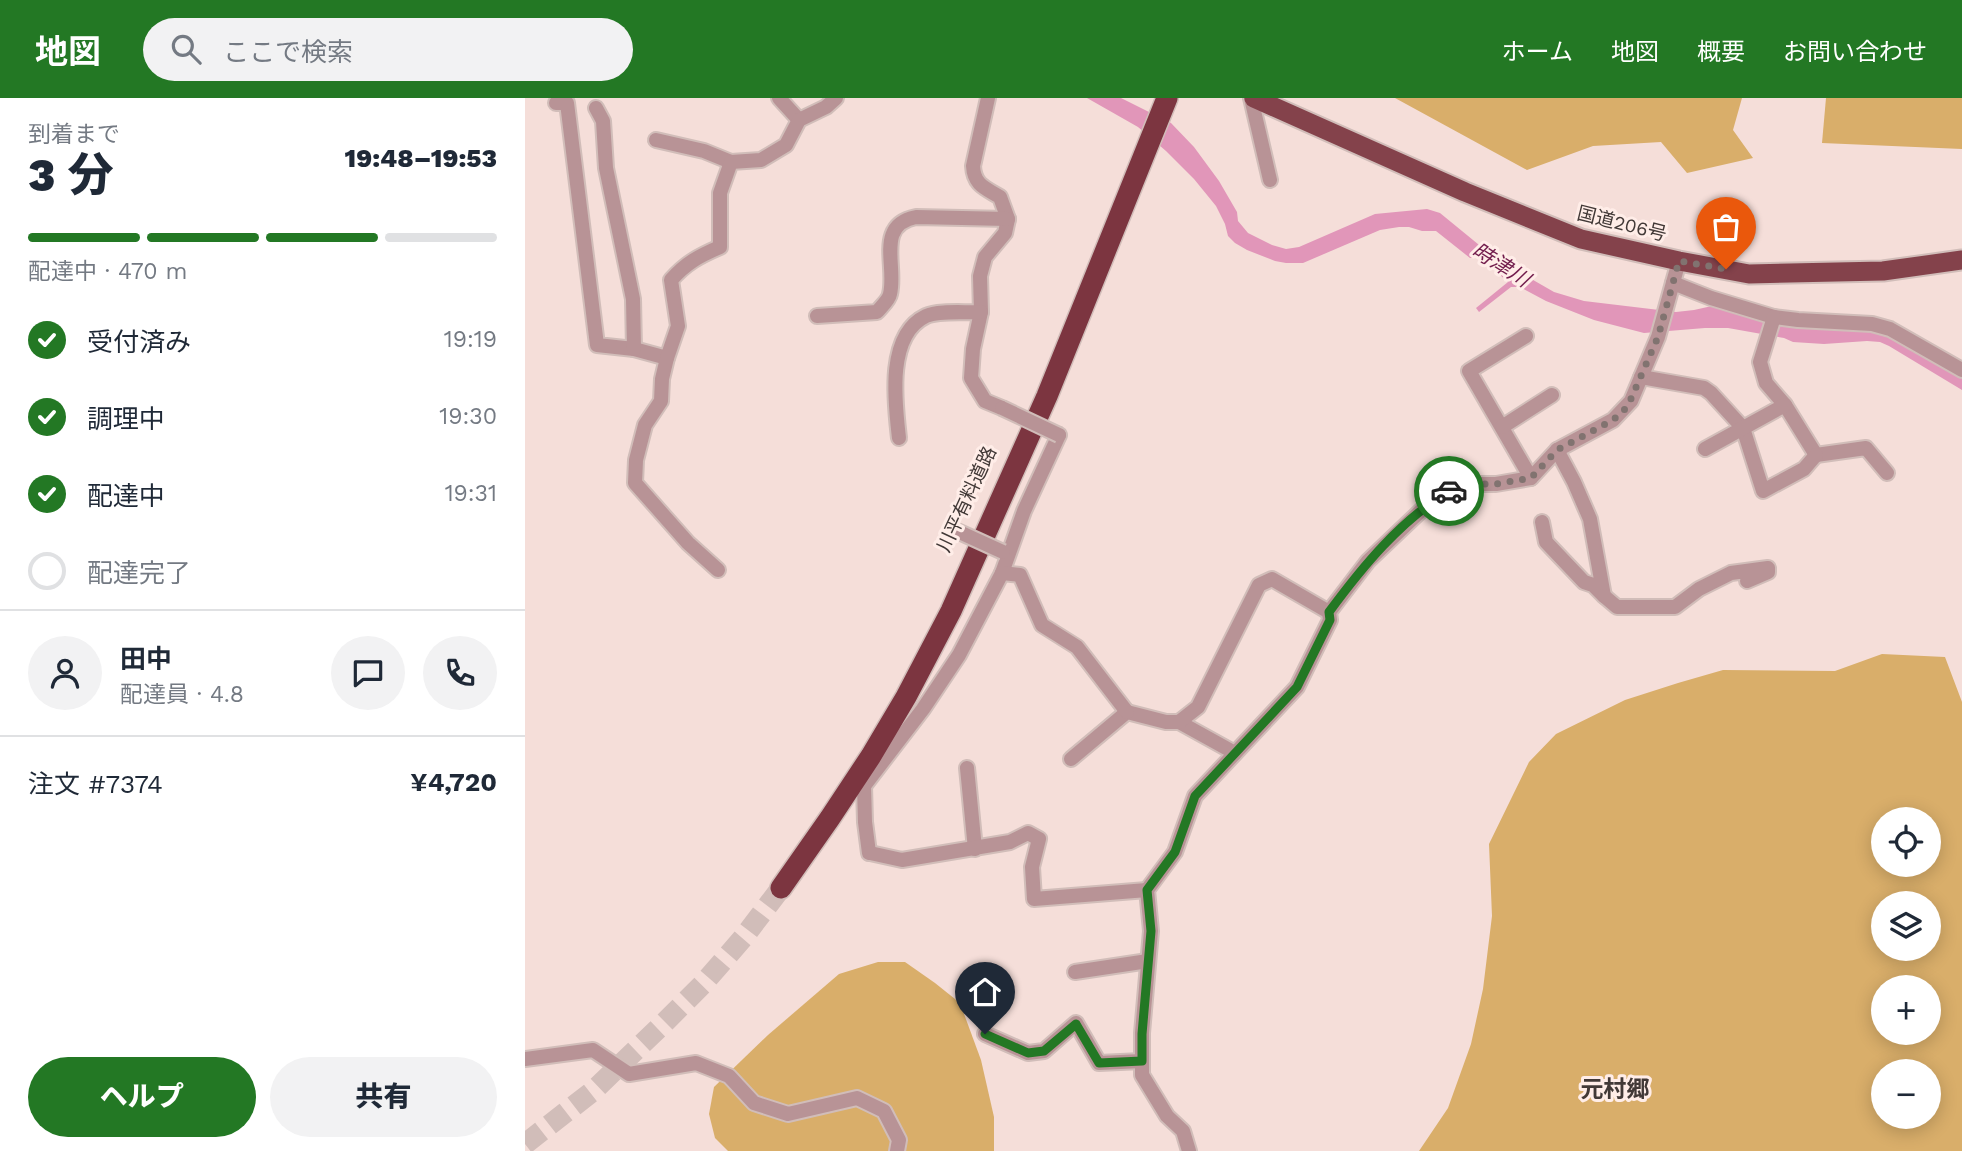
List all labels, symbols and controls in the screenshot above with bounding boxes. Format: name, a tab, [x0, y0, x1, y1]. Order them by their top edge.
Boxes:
search box	[143, 18, 633, 81]
icon: search	[167, 30, 205, 68]
text: 地図	[35, 32, 101, 71]
text: ここで検索	[223, 37, 353, 67]
text: ホーム	[1502, 38, 1573, 66]
text: 地図	[1611, 38, 1659, 66]
text: 概要	[1697, 38, 1745, 66]
text: お問い合わせ	[1783, 38, 1927, 66]
text: 到着まで	[28, 121, 120, 148]
text: 19:48–19:53	[345, 143, 497, 173]
text: 3 分	[28, 148, 114, 202]
pin	[1696, 197, 1756, 269]
street label: 国道206号	[1575, 201, 1669, 246]
icon: bag	[1707, 208, 1745, 246]
water label: 時津川	[1468, 237, 1536, 293]
text: 配達中 · 470 m	[28, 258, 187, 285]
icon: check	[28, 321, 66, 359]
text: 19:19	[444, 326, 497, 353]
text: 受付済み	[87, 327, 191, 357]
icon: check	[28, 398, 66, 436]
text: 19:30	[439, 403, 497, 430]
text: 調理中	[87, 404, 165, 434]
street label: 川平有料道路	[932, 443, 1001, 556]
courier	[1414, 456, 1484, 526]
icon: car	[1430, 472, 1468, 510]
icon: check	[28, 475, 66, 513]
text: 19:31	[445, 480, 497, 507]
text: 配達中	[87, 481, 165, 511]
text: 配達完了	[87, 558, 191, 588]
button: person	[28, 636, 102, 710]
button: chat	[331, 636, 405, 710]
button: phone	[423, 636, 497, 710]
text: 田中	[120, 644, 172, 674]
text: 配達員 · 4.8	[120, 681, 244, 708]
text: ¥4,720	[410, 767, 497, 797]
text: 注文 #7374	[28, 769, 163, 799]
map controls	[1871, 807, 1941, 1129]
button: locate	[1871, 807, 1941, 877]
button: layers	[1871, 891, 1941, 961]
pin	[955, 962, 1015, 1034]
icon: home	[966, 973, 1004, 1011]
button: +	[1871, 975, 1941, 1045]
button: ヘルプ	[28, 1057, 256, 1137]
button: 共有	[270, 1057, 497, 1137]
button: −	[1871, 1059, 1941, 1129]
district label: 元村郷	[1581, 1076, 1650, 1103]

